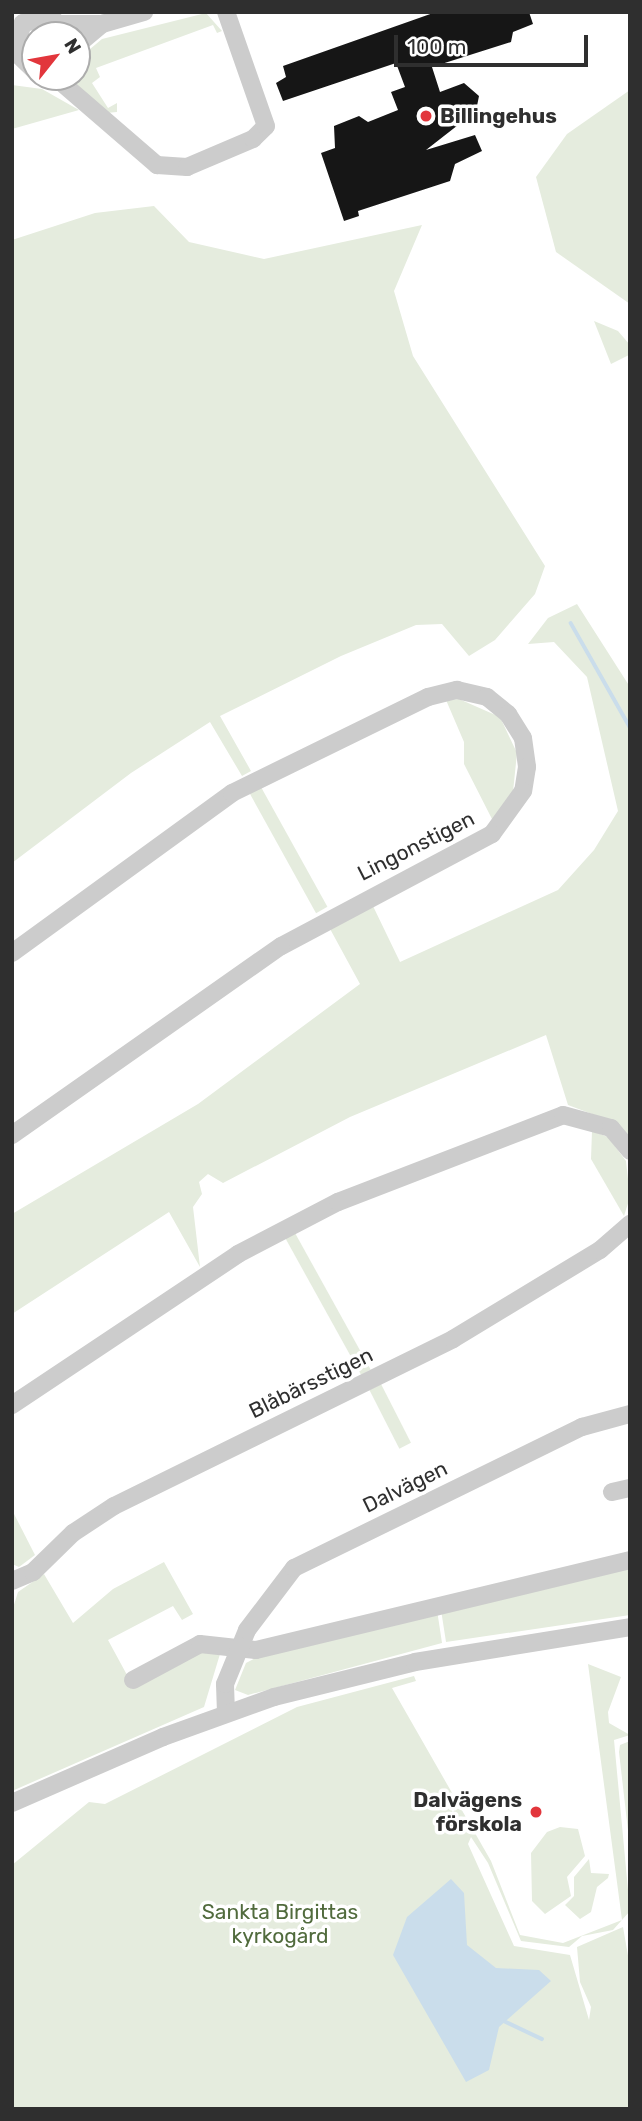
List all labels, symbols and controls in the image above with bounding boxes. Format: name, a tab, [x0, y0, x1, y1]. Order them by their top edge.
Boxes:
north arrow	[21, 21, 91, 91]
scale bar	[397, 21, 591, 65]
text: N	[59, 34, 86, 58]
text: 100 m	[407, 34, 466, 59]
place label: Billingehus	[440, 103, 557, 129]
marker: Billingehus	[418, 108, 434, 124]
street label: Lingonstigen	[353, 806, 479, 886]
street label: Blåbärsstigen	[245, 1342, 377, 1424]
street label: Dalvägen	[359, 1456, 451, 1518]
place label: Dalvägens förskola	[413, 1787, 522, 1837]
marker: Dalvägens förskola	[528, 1804, 544, 1820]
park label: Sankta Birgittas kyrkogård	[202, 1899, 358, 1949]

